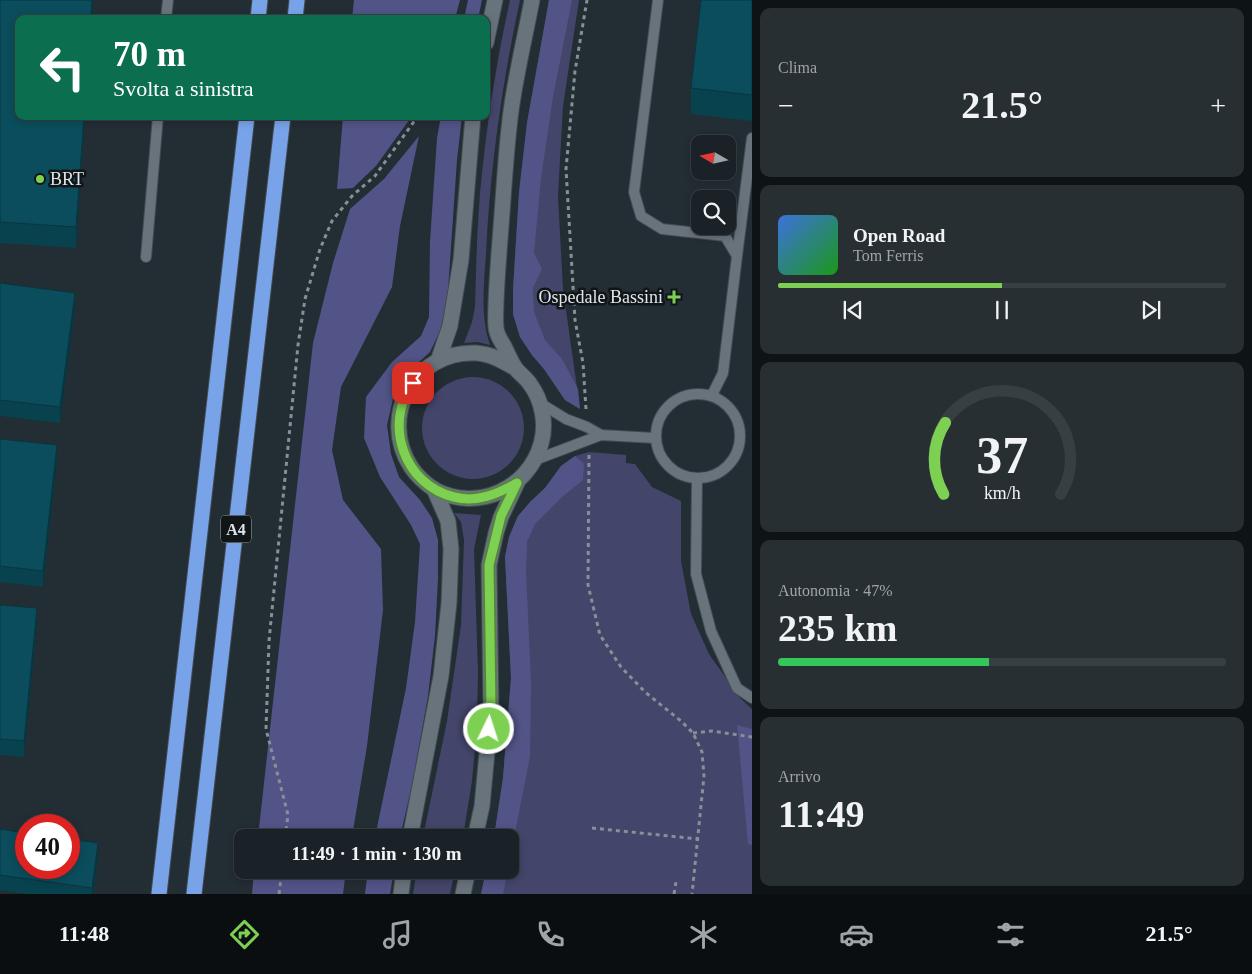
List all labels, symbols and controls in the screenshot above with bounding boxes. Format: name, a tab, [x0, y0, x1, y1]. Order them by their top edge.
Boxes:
icon: left	[30, 35, 95, 100]
text: 70 m	[113, 35, 186, 74]
text: Clima	[778, 59, 817, 76]
text: Svolta a sinistra	[113, 76, 254, 101]
text: 21.5°	[961, 84, 1043, 126]
text: −	[778, 90, 794, 121]
text: +	[1210, 90, 1226, 121]
north arrow	[691, 135, 736, 180]
map controls	[691, 135, 736, 235]
place label: BRT	[50, 169, 84, 189]
marker: BRT	[34, 173, 46, 185]
button: search	[691, 190, 736, 235]
text: Open Road	[853, 225, 945, 246]
text: Tom Ferris	[853, 247, 923, 264]
place label: Ospedale Bassini	[539, 287, 663, 307]
marker: Ospedale Bassini	[667, 290, 681, 304]
icon: previous	[839, 296, 867, 324]
icon: pause	[988, 296, 1016, 324]
icon: next	[1137, 296, 1165, 324]
pin	[392, 362, 434, 404]
icon: arrive	[399, 369, 427, 397]
text: 37	[976, 427, 1028, 484]
text: km/h	[984, 483, 1020, 503]
road number: A4	[221, 516, 251, 542]
text: Autonomia · 47%	[778, 582, 893, 599]
text: 235 km	[778, 607, 897, 649]
position arrow	[462, 702, 514, 754]
text: Arrivo	[778, 768, 821, 785]
text: 11:49	[778, 793, 865, 835]
speed limit sign: 40	[15, 814, 80, 879]
text: 11:49 · 1 min · 130 m	[292, 843, 461, 864]
icon: directions	[227, 917, 262, 952]
icon: music	[380, 917, 415, 952]
icon: phone	[533, 917, 568, 952]
icon: climate	[686, 917, 721, 952]
icon: car	[839, 917, 874, 952]
icon: filters	[993, 917, 1028, 952]
text: 11:48	[59, 921, 109, 946]
text: 21.5°	[1146, 921, 1193, 946]

